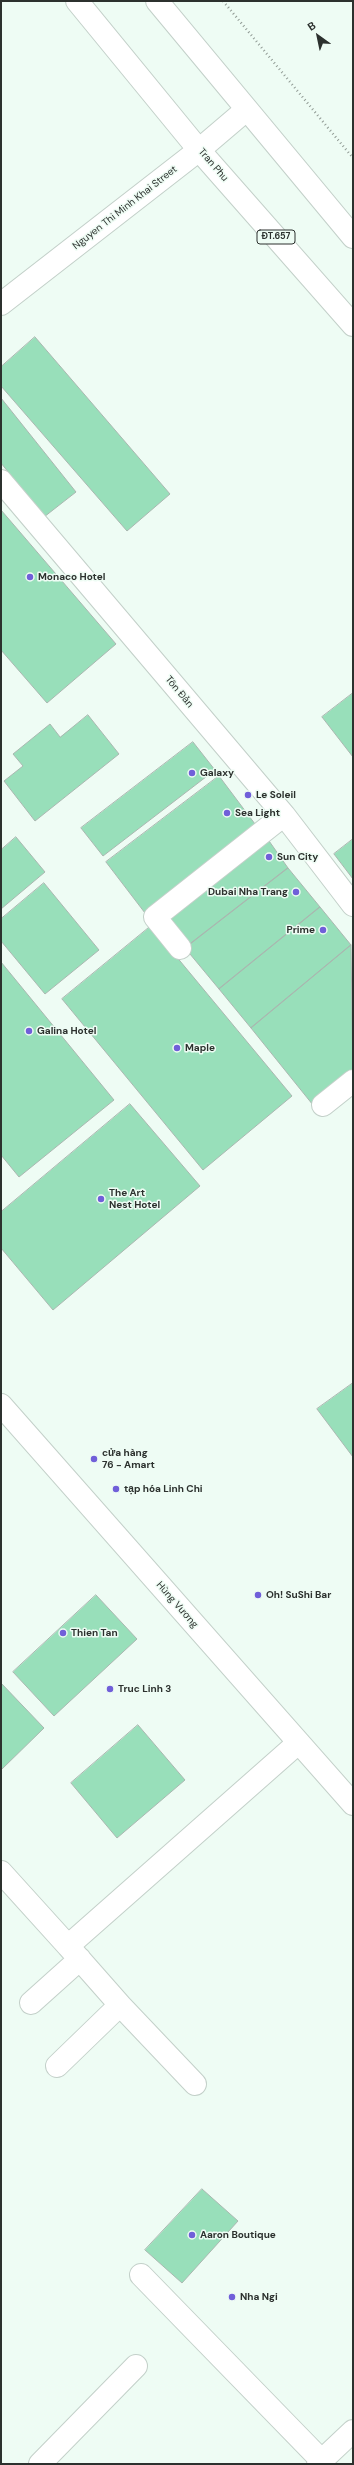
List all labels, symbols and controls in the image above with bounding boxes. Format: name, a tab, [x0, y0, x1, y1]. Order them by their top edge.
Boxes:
north arrow	[298, 16, 338, 56]
text: B	[305, 18, 318, 34]
street label: Tran Phu	[195, 146, 231, 184]
street label: Nguyen Thi Minh Khai Street	[70, 164, 180, 252]
road number: ĐT.657	[257, 230, 295, 244]
place label: Monaco Hotel	[38, 571, 105, 583]
marker: Monaco Hotel	[25, 572, 35, 582]
street label: Tôn Đản	[162, 674, 196, 710]
place label: Galaxy	[200, 767, 234, 779]
marker: Galaxy	[187, 768, 197, 778]
place label: Le Soleil	[256, 789, 296, 801]
marker: Le Soleil	[243, 790, 253, 800]
place label: Sea Light	[235, 807, 280, 819]
marker: Sea Light	[222, 808, 232, 818]
place label: Sun City	[277, 851, 318, 863]
marker: Sun City	[264, 852, 274, 862]
place label: Dubai Nha Trang	[208, 886, 288, 898]
marker: Dubai Nha Trang	[291, 887, 301, 897]
place label: Prime	[287, 924, 315, 936]
marker: Prime	[318, 925, 328, 935]
place label: Galina Hotel	[37, 1025, 96, 1037]
marker: Galina Hotel	[24, 1026, 34, 1036]
place label: Maple	[185, 1042, 215, 1054]
marker: Maple	[172, 1043, 182, 1053]
place label: The Art Nest Hotel	[109, 1187, 160, 1210]
marker: The Art Nest Hotel	[96, 1194, 106, 1204]
place label: cửa hàng 76 - Amart	[102, 1447, 155, 1470]
marker: cửa hàng 76 - Amart	[89, 1454, 99, 1464]
place label: tạp hóa Linh Chi	[124, 1483, 203, 1495]
marker: tạp hóa Linh Chi	[111, 1484, 121, 1494]
street label: Hùng Vương	[154, 1580, 200, 1630]
place label: Oh! SuShi Bar	[266, 1589, 331, 1601]
marker: Oh! SuShi Bar	[253, 1590, 263, 1600]
place label: Thien Tan	[71, 1627, 118, 1639]
marker: Thien Tan	[58, 1628, 68, 1638]
place label: Truc Linh 3	[118, 1683, 171, 1695]
marker: Truc Linh 3	[105, 1684, 115, 1694]
place label: Aaron Boutique	[200, 2229, 276, 2241]
marker: Aaron Boutique	[187, 2230, 197, 2240]
place label: Nha Ngi	[240, 2291, 278, 2303]
marker: Nha Ngi	[227, 2292, 237, 2302]

